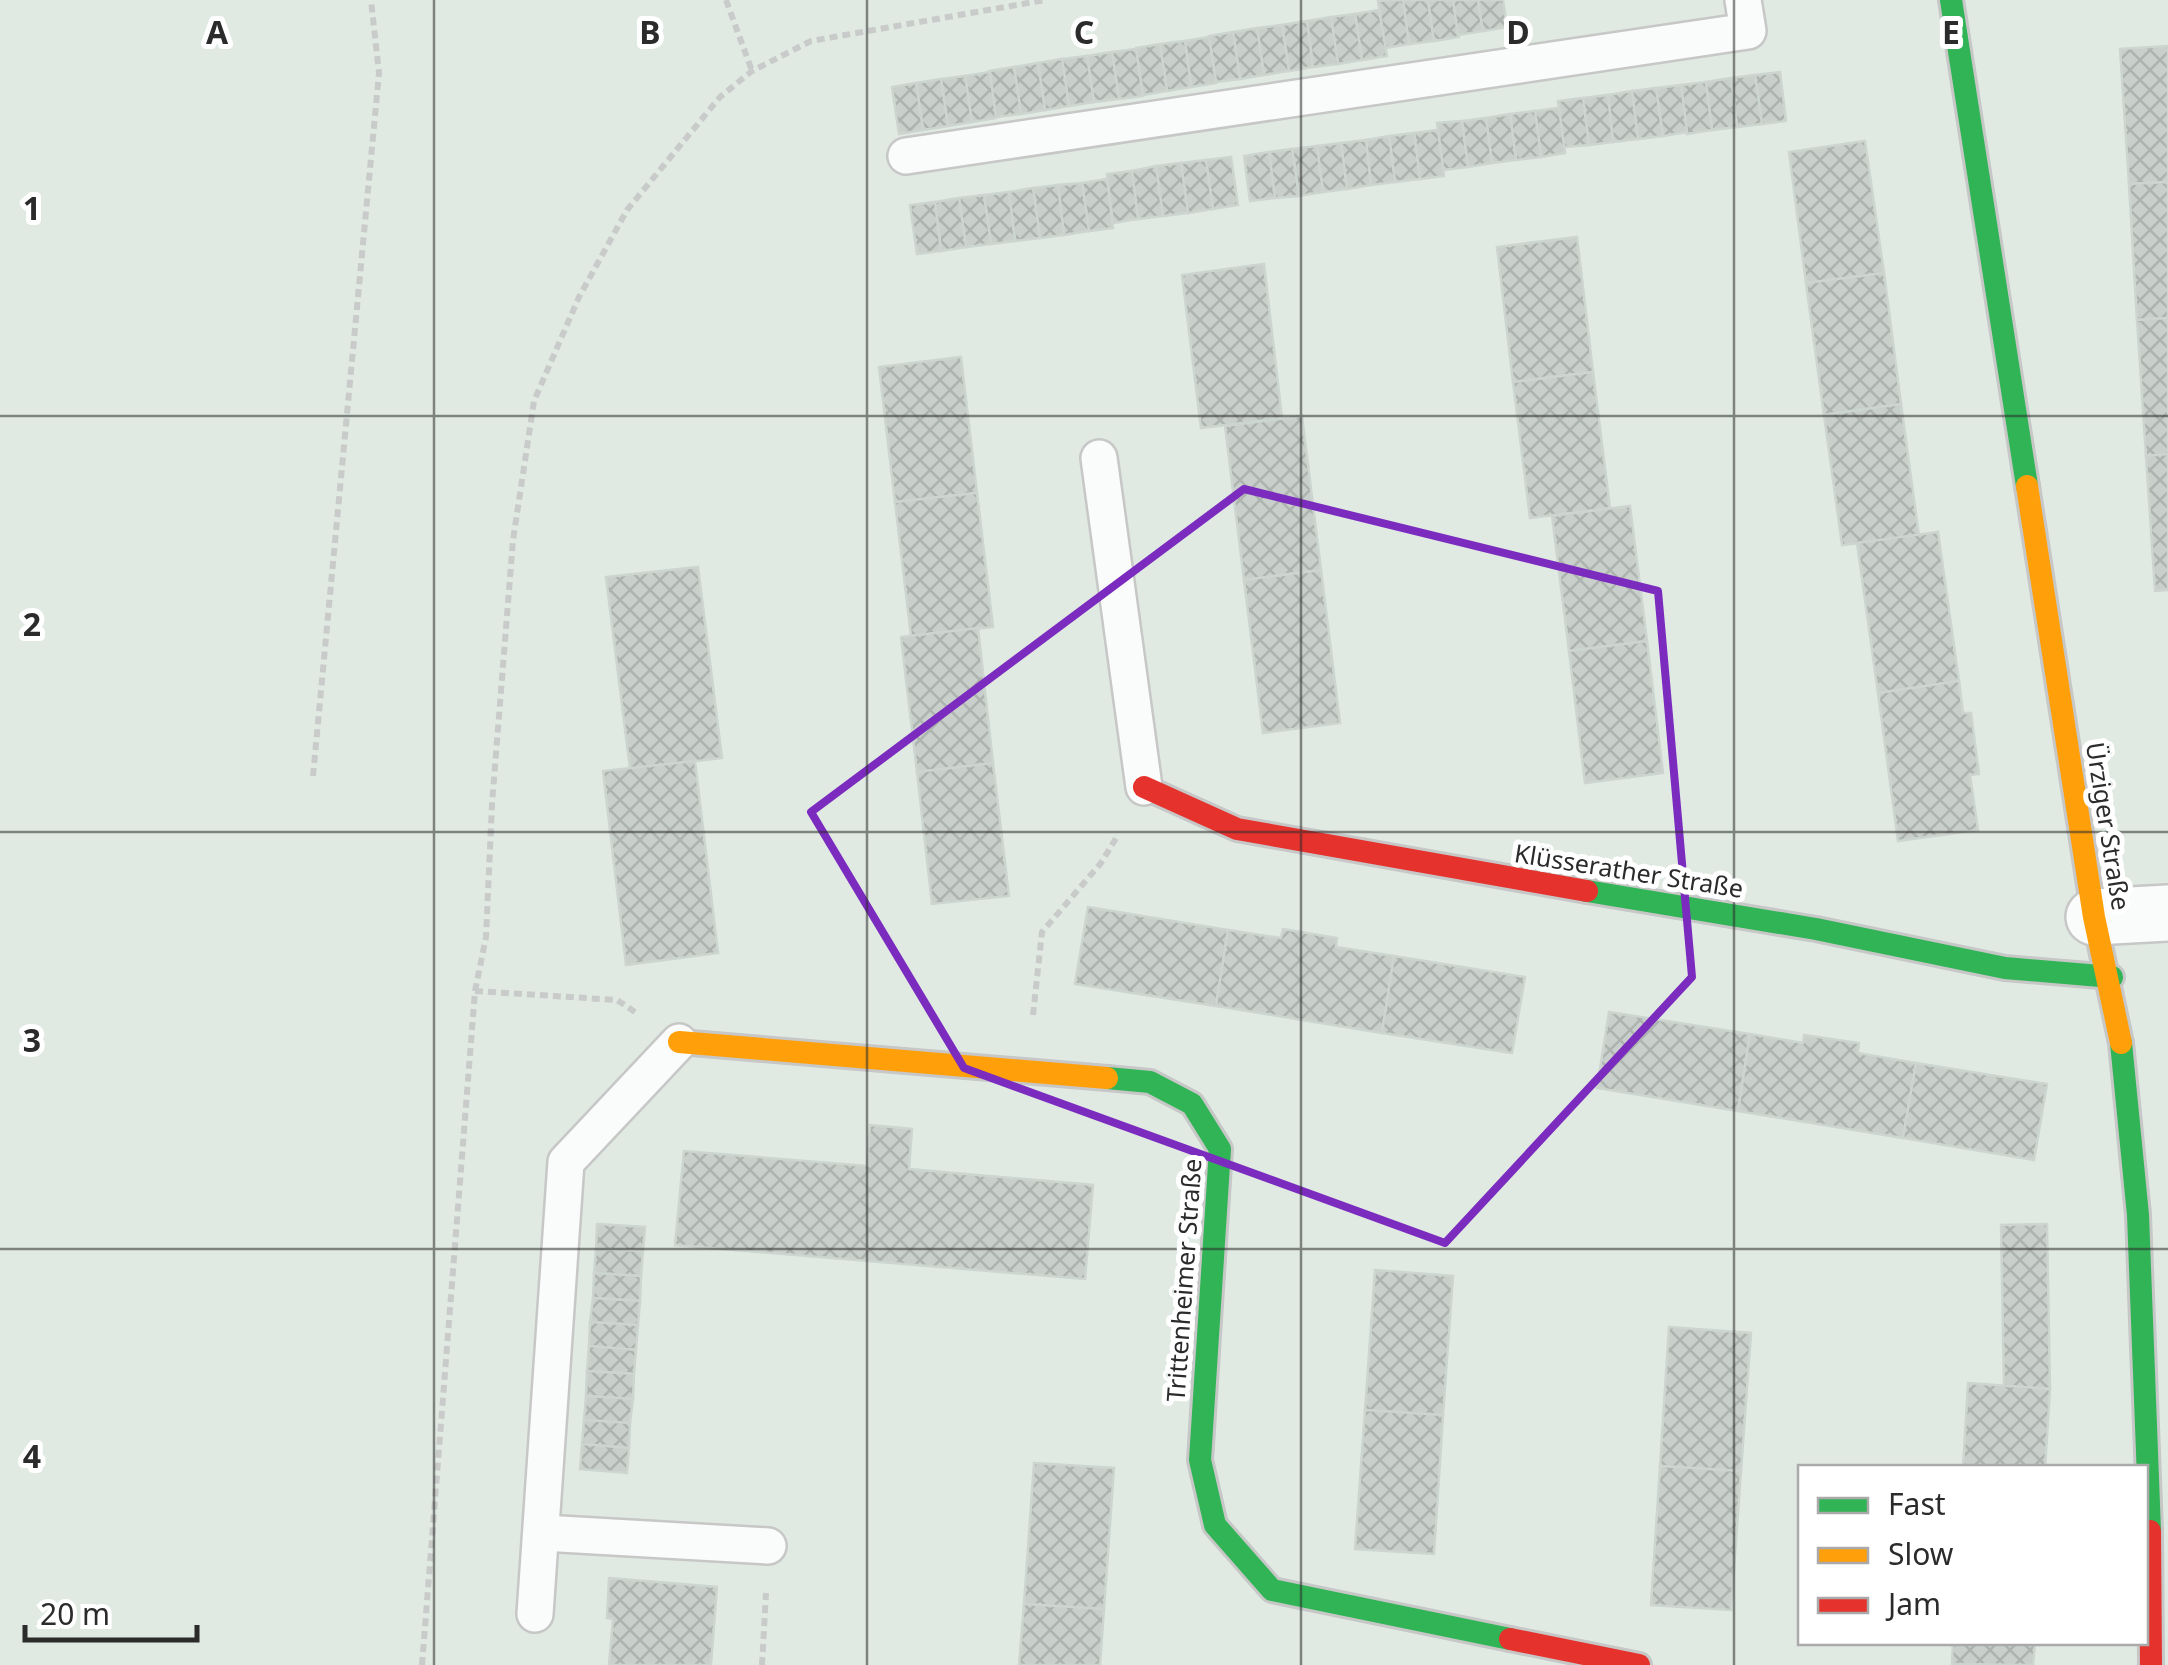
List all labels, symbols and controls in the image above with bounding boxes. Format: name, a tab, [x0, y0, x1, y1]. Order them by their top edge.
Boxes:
text: A	[206, 10, 229, 53]
text: B	[639, 10, 661, 53]
text: C	[1074, 10, 1094, 53]
text: D	[1506, 10, 1530, 53]
text: E	[1942, 10, 1960, 53]
text: 1	[23, 186, 41, 229]
text: 2	[23, 602, 41, 645]
street label: Ürziger Straße	[2079, 740, 2139, 912]
street label: Klüsserather Straße	[1512, 835, 1746, 905]
text: 3	[23, 1018, 41, 1061]
street label: Trittenheimer Straße	[1158, 1157, 1208, 1403]
text: 4	[23, 1434, 41, 1477]
legend	[1798, 1465, 2148, 1645]
text: Fast	[1888, 1483, 1946, 1524]
text: Slow	[1888, 1533, 1954, 1574]
scale bar	[25, 1580, 198, 1642]
text: Jam	[1885, 1583, 1941, 1624]
text: 20 m	[40, 1593, 110, 1634]

